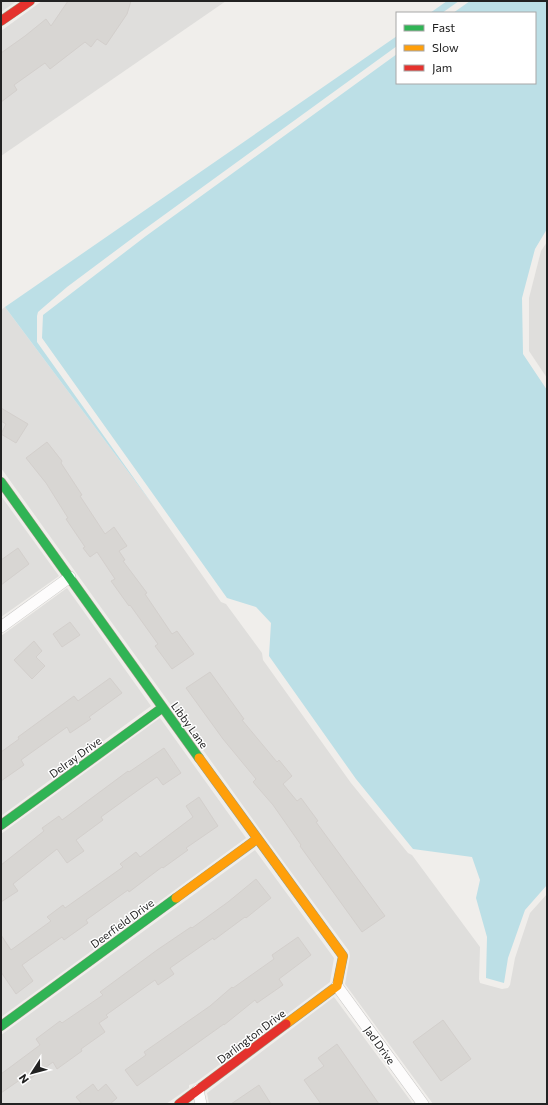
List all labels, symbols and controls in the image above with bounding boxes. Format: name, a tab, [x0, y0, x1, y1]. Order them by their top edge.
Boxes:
legend	[396, 12, 536, 84]
text: Fast	[432, 20, 455, 34]
text: Slow	[432, 40, 459, 54]
text: Jam	[432, 60, 452, 75]
street label: Libby Lane	[169, 699, 211, 751]
street label: Delray Drive	[47, 734, 104, 780]
street label: Deerfield Drive	[88, 896, 156, 950]
street label: Darlington Drive	[214, 1006, 288, 1066]
street label: Jad Drive	[361, 1023, 398, 1067]
north arrow	[12, 1053, 52, 1093]
text: N	[16, 1072, 31, 1086]

